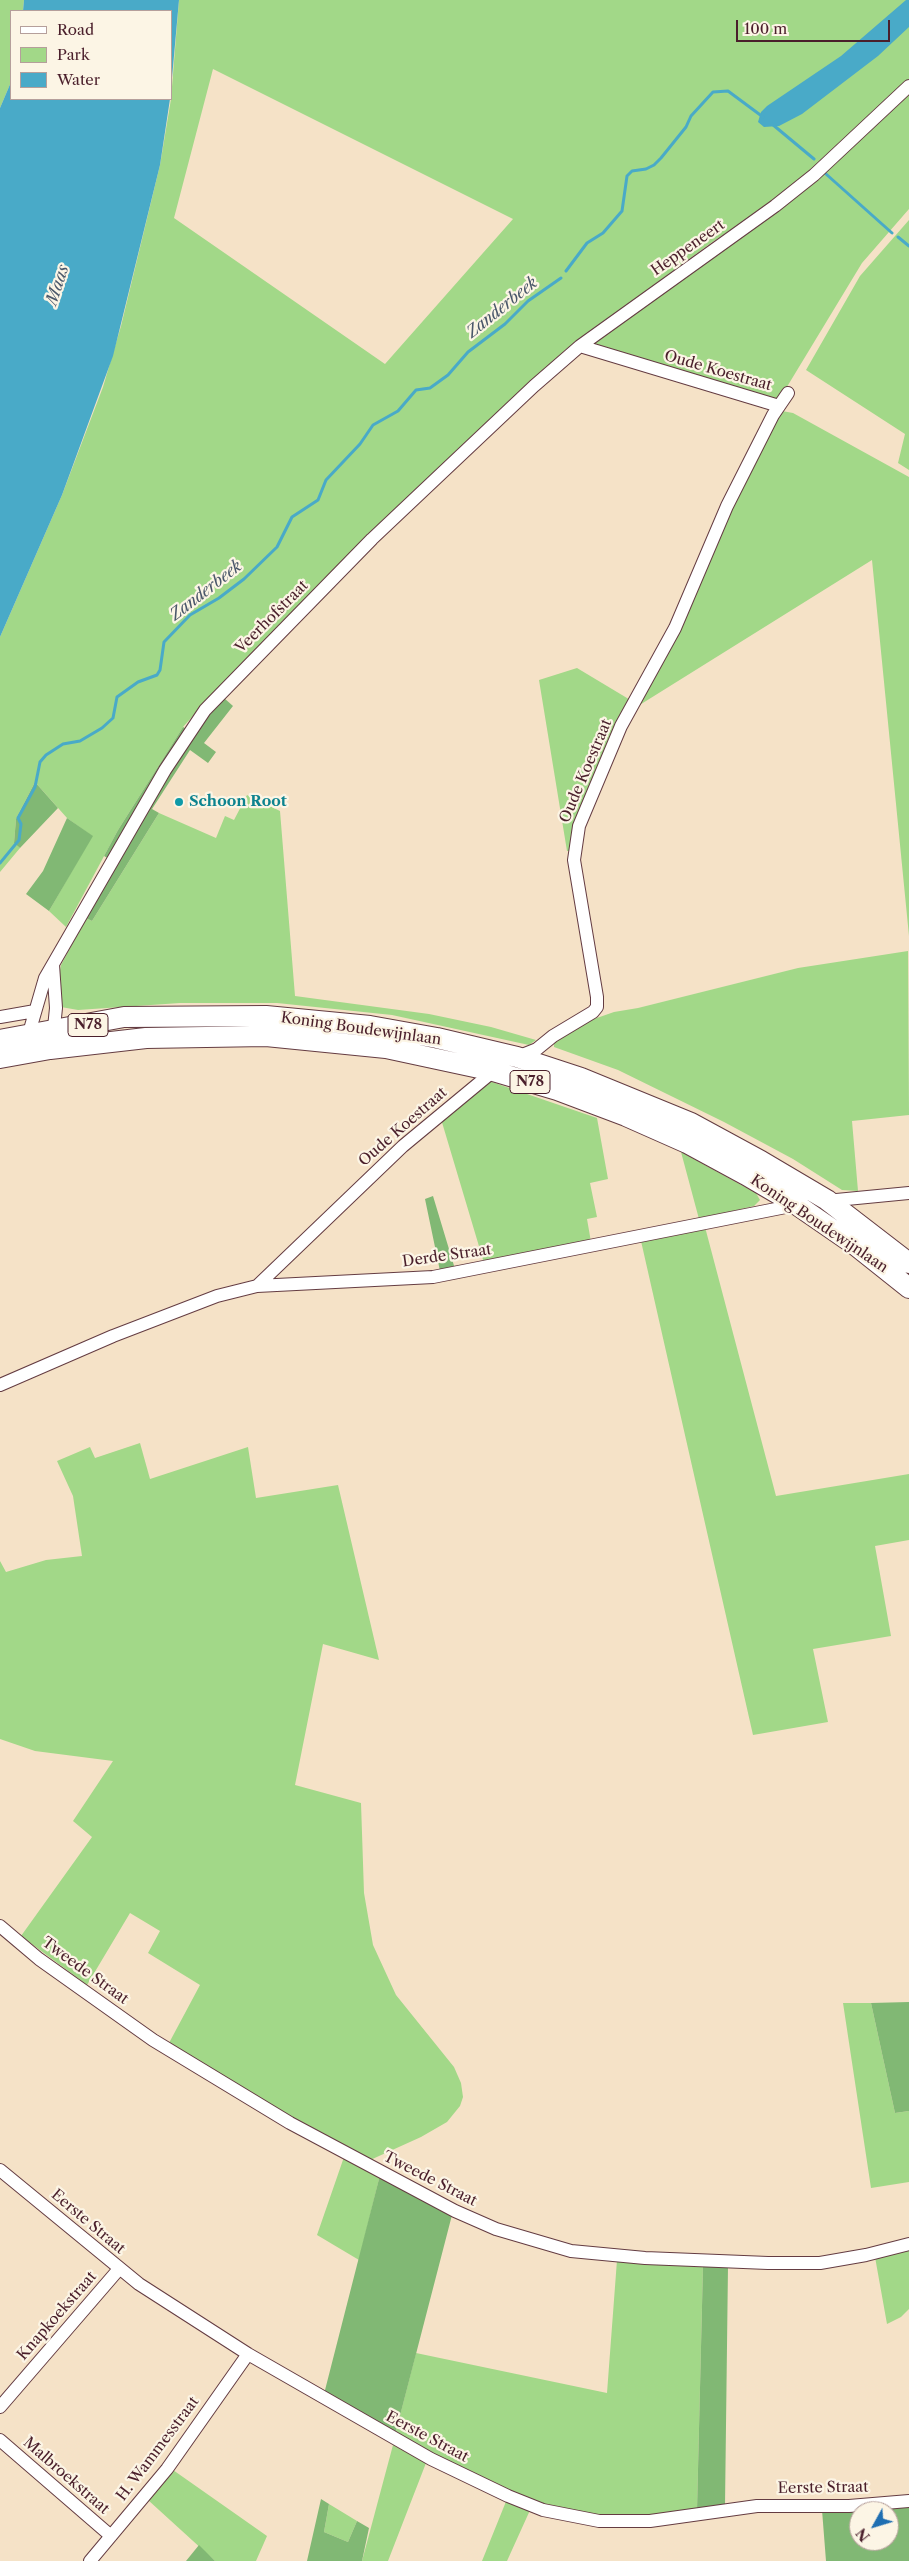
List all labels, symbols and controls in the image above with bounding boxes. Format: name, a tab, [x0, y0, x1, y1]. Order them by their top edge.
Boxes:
legend	[10, 10, 172, 100]
scale bar	[739, 10, 893, 42]
text: 100 m	[744, 19, 787, 38]
text: Road	[57, 20, 94, 39]
text: Park	[57, 45, 90, 64]
text: Water	[57, 70, 100, 89]
street label: Heppeneert	[648, 216, 728, 280]
water label: Maas	[43, 263, 73, 307]
water label: Zanderbeek	[462, 273, 542, 343]
street label: Oude Koestraat	[662, 347, 774, 395]
water label: Zanderbeek	[166, 557, 246, 625]
street label: Veerhofstraat	[232, 577, 312, 657]
street label: Oude Koestraat	[556, 716, 616, 826]
place label: Schoon Root	[189, 793, 287, 811]
marker: Schoon Root	[173, 796, 185, 808]
street label: Koning Boudewijnlaan	[279, 1009, 443, 1049]
road number: N78	[68, 1014, 108, 1036]
road number: N78	[510, 1070, 550, 1094]
street label: Oude Koestraat	[355, 1084, 451, 1170]
street label: Koning Boudewijnlaan	[747, 1171, 891, 1277]
street label: Derde Straat	[401, 1241, 493, 1271]
street label: Tweede Straat	[38, 1934, 132, 2008]
street label: Tweede Straat	[380, 2148, 480, 2210]
street label: Eerste Straat	[47, 2186, 129, 2258]
street label: Knapkoekstraat	[14, 2268, 100, 2364]
street label: H. Wammesstraat	[113, 2393, 203, 2505]
street label: Eerste Straat	[383, 2408, 471, 2466]
street label: Malbroekstraat	[19, 2434, 113, 2518]
street label: Eerste Straat	[777, 2478, 869, 2498]
north arrow	[849, 2501, 899, 2551]
text: N	[852, 2524, 874, 2545]

